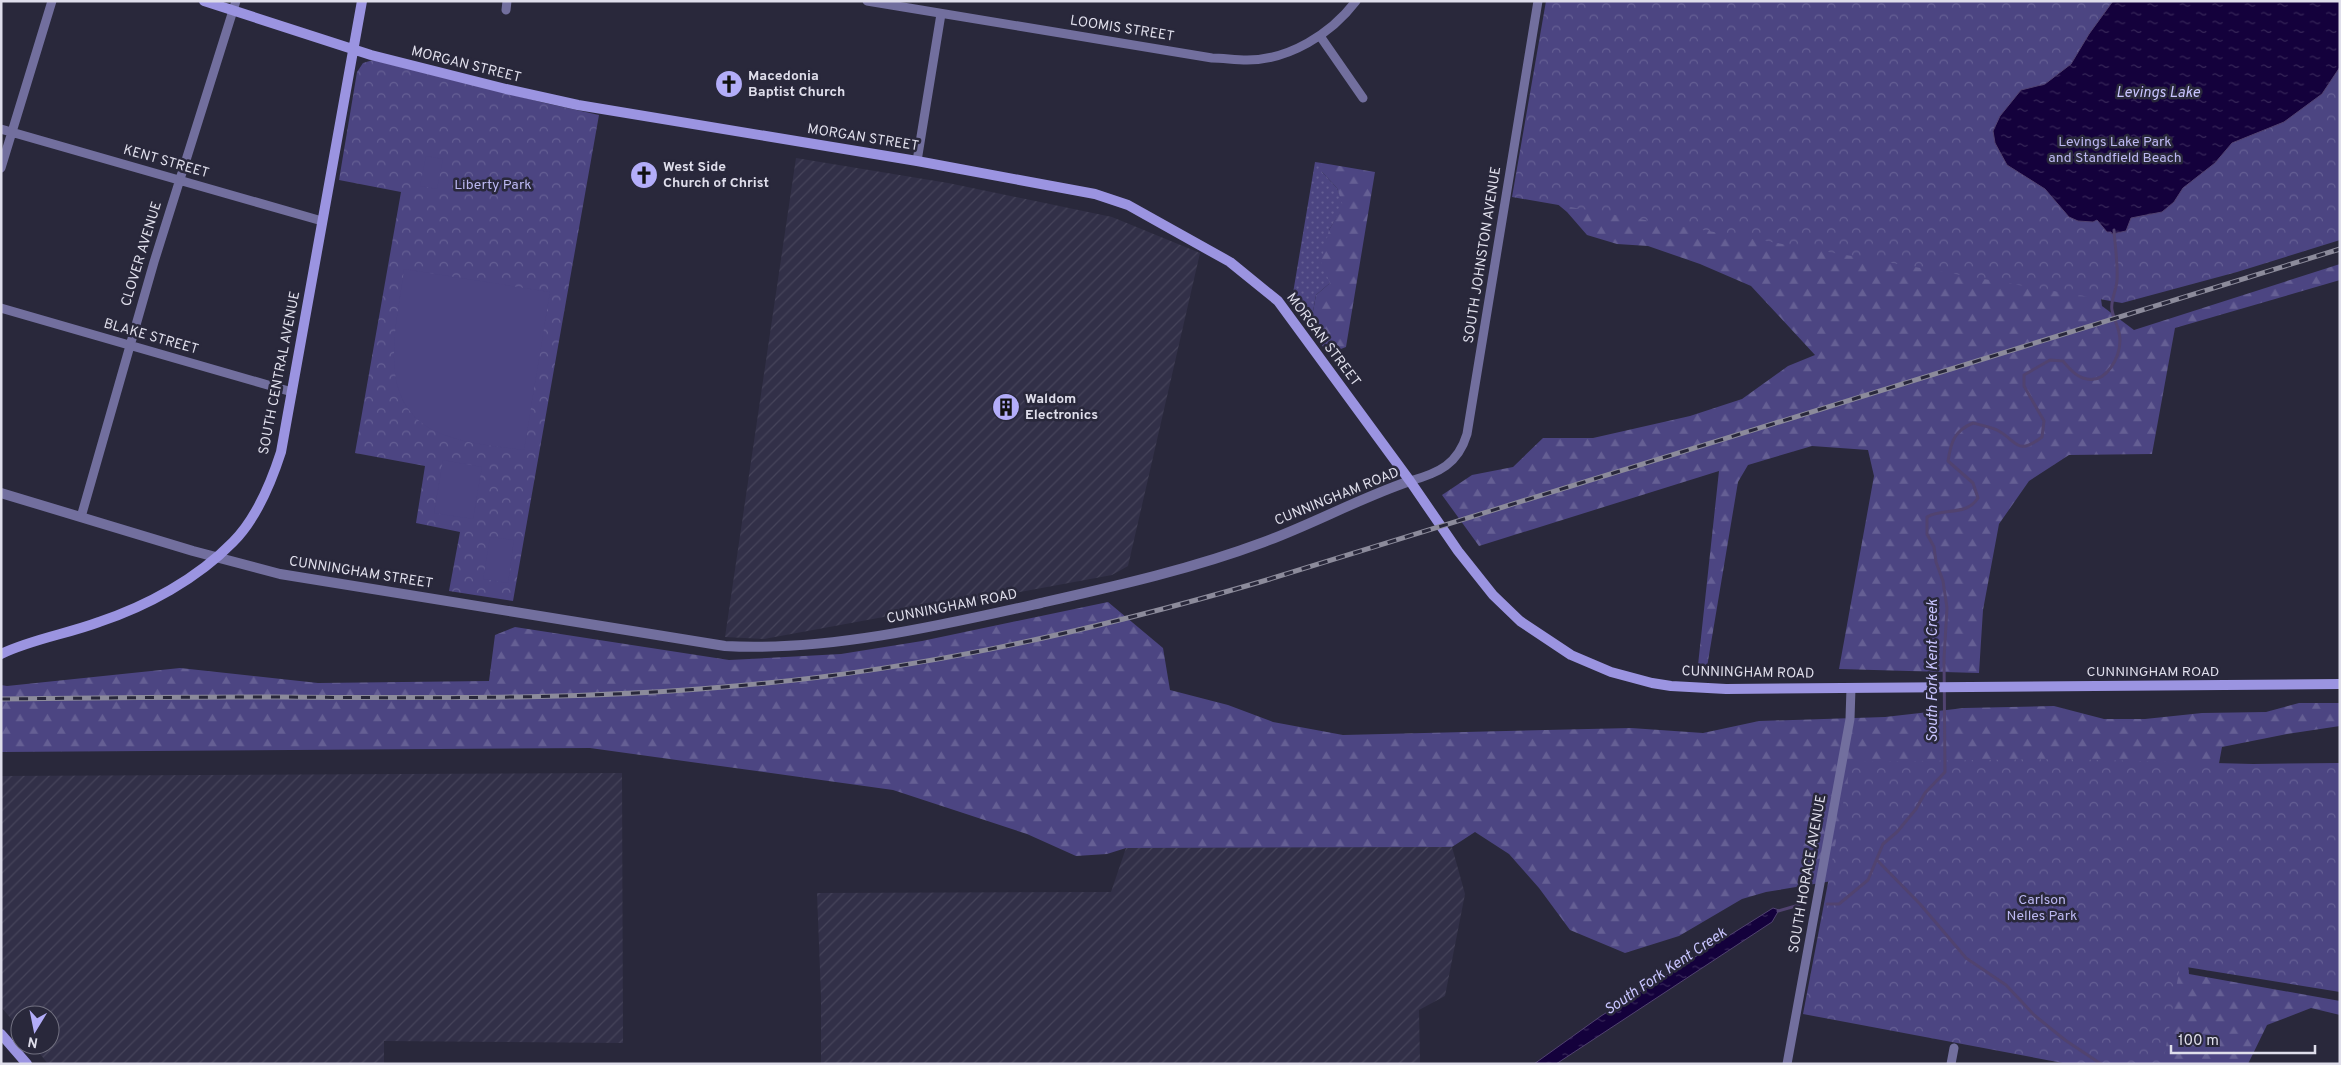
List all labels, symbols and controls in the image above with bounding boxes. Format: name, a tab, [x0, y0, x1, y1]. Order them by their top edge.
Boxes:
street label: LOOMIS STREET	[1069, 12, 1175, 46]
street label: MORGAN STREET	[409, 43, 523, 87]
place label: Macedonia Baptist Church	[748, 68, 845, 101]
church icon: Macedonia Baptist Church	[714, 69, 744, 99]
water label: Levings Lake	[2116, 84, 2200, 103]
street label: MORGAN STREET	[806, 121, 920, 155]
park label: Levings Lake Park and Standfield Beach	[2048, 134, 2182, 167]
street label: KENT STREET	[121, 142, 211, 182]
place label: West Side Church of Christ	[663, 159, 769, 192]
church icon: West Side Church of Christ	[629, 160, 659, 190]
street label: SOUTH JOHNSTON AVENUE	[1461, 165, 1505, 345]
park label: Liberty Park	[454, 177, 532, 194]
street label: CLOVER AVENUE	[118, 199, 166, 309]
street label: SOUTH CENTRAL AVENUE	[256, 290, 304, 456]
street label: MORGAN STREET	[1282, 290, 1364, 390]
street label: BLAKE STREET	[102, 315, 200, 359]
place label: Waldom Electronics	[1025, 391, 1098, 424]
building icon: Waldom Electronics	[991, 392, 1021, 422]
street label: CUNNINGHAM ROAD	[1272, 464, 1402, 530]
street label: CUNNINGHAM STREET	[288, 553, 434, 593]
street label: CUNNINGHAM ROAD	[885, 586, 1019, 628]
water label: South Fork Kent Creek	[1924, 599, 1943, 743]
street label: CUNNINGHAM ROAD	[1681, 663, 1815, 683]
street label: CUNNINGHAM ROAD	[2087, 664, 2219, 681]
street label: SOUTH HORACE AVENUE	[1786, 793, 1830, 955]
park label: Carlson Nelles Park	[2007, 892, 2077, 925]
water label: South Fork Kent Creek	[1601, 924, 1731, 1020]
north arrow	[10, 1005, 60, 1055]
scale bar	[2171, 1022, 2315, 1054]
text: N	[27, 1032, 39, 1051]
text: 100 m	[2178, 1032, 2219, 1051]

